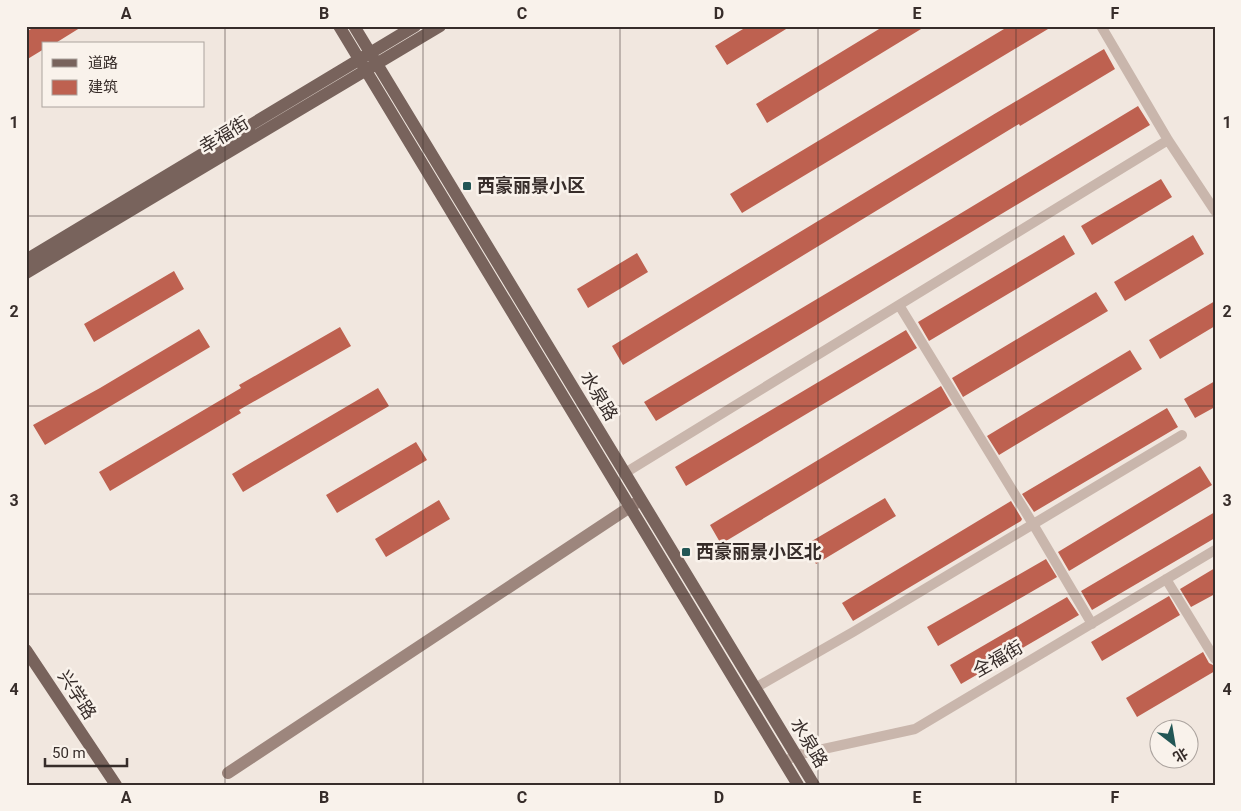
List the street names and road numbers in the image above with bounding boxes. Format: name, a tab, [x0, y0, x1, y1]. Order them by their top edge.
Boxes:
street label: 幸福街	[195, 112, 252, 157]
street label: 水泉路	[577, 367, 622, 424]
street label: 全福街	[969, 636, 1026, 681]
street label: 兴学路	[54, 666, 101, 723]
street label: 水泉路	[787, 714, 832, 771]

